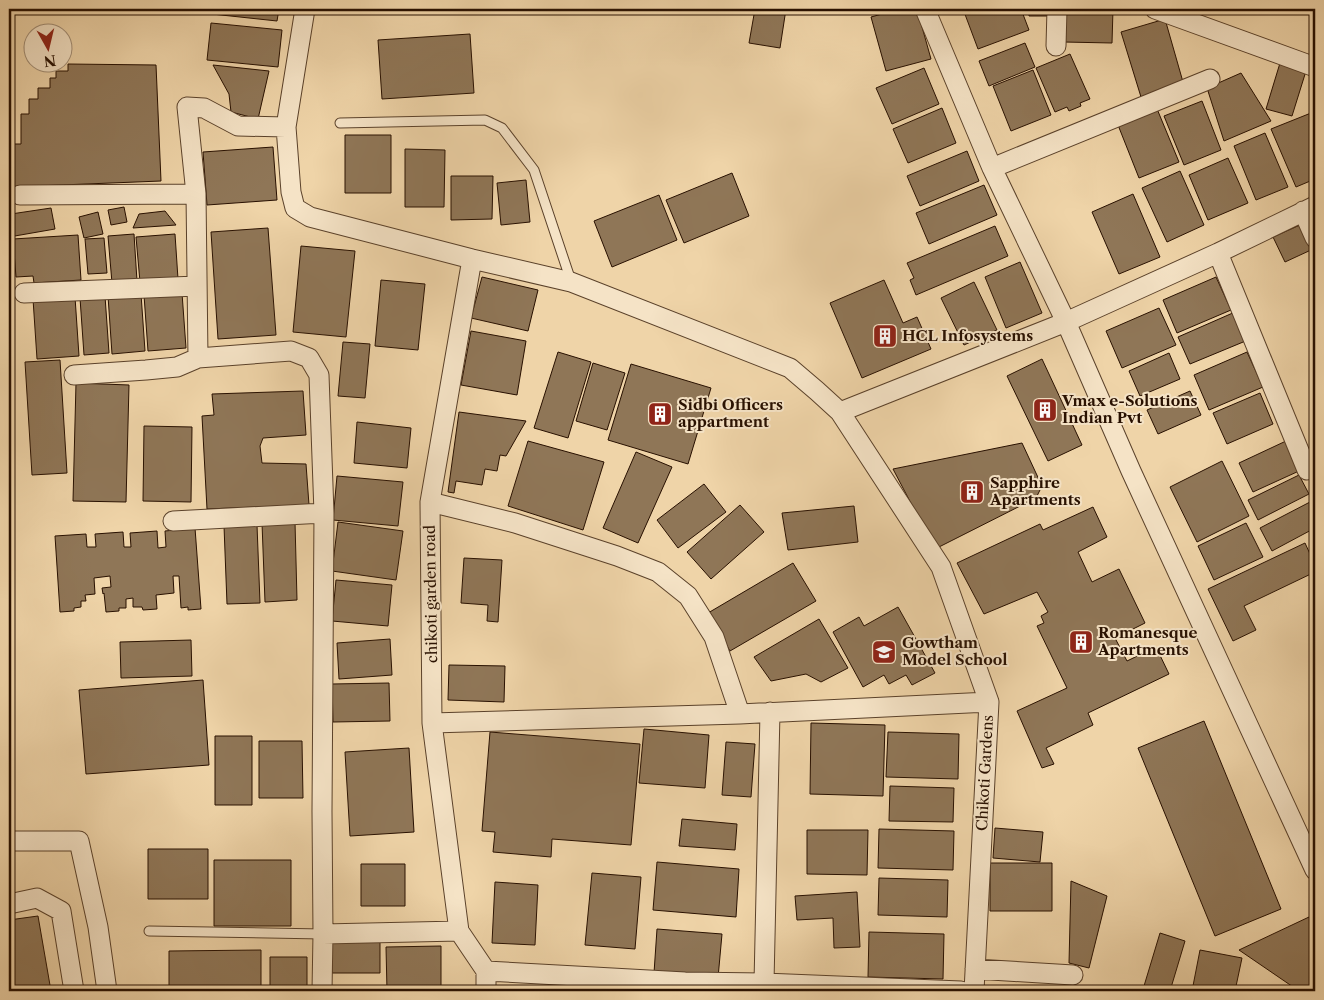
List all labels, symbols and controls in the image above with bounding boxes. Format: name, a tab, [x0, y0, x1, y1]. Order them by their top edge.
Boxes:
north arrow	[22, 22, 72, 72]
text: N	[43, 51, 57, 71]
building icon: HCL Infosystems	[872, 323, 898, 349]
place label: HCL Infosystems	[902, 326, 1033, 345]
place label: Vmax e-Solutions Indian Pvt	[1061, 391, 1197, 427]
place label: Sidbi Officers appartment	[678, 395, 783, 431]
building icon: Vmax e-Solutions Indian Pvt	[1032, 397, 1058, 423]
building icon: Sidbi Officers appartment	[647, 401, 673, 427]
place label: Sapphire Apartments	[989, 473, 1081, 509]
building icon: Sapphire Apartments	[959, 479, 985, 505]
street label: chikoti garden road	[420, 525, 441, 663]
place label: Romanesque Apartments	[1097, 623, 1198, 659]
building icon: Romanesque Apartments	[1068, 629, 1094, 655]
place label: Gowtham Model School	[902, 633, 1008, 669]
school or university icon: Gowtham Model School	[871, 639, 897, 665]
street label: Chikoti Gardens	[972, 714, 997, 832]

